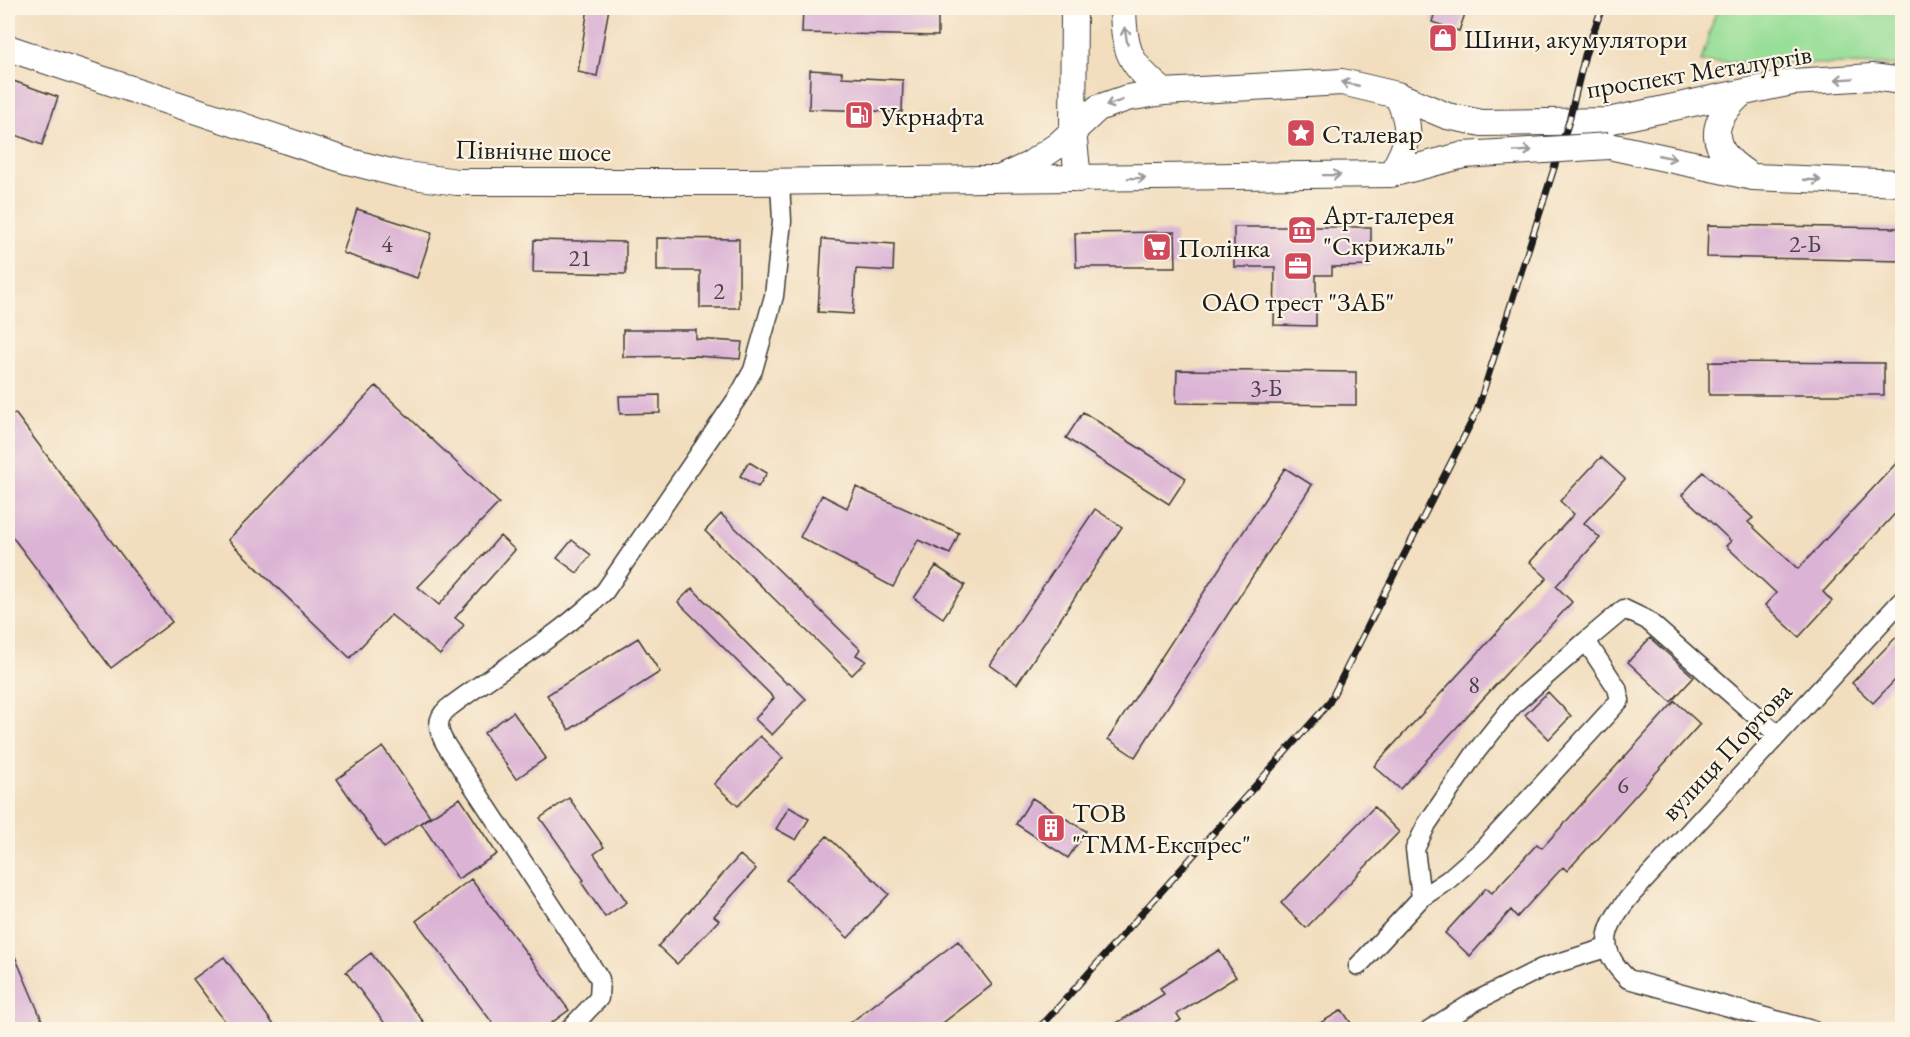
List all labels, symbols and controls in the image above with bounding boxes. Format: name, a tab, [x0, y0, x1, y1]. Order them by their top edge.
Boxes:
place label: Шини, акумулятори	[1464, 21, 1687, 56]
shop icon: Шини, акумулятори	[1427, 22, 1459, 54]
one-way arrow	[1120, 27, 1131, 46]
street label: проспект Металургів	[1584, 36, 1814, 106]
one-way arrow	[1835, 73, 1855, 84]
one-way arrow	[1340, 78, 1360, 89]
place label: Укрнафта	[879, 98, 984, 133]
one-way arrow	[1105, 98, 1124, 109]
fuel station icon: Укрнафта	[843, 99, 875, 131]
place label: Сталевар	[1322, 116, 1423, 151]
place icon: Сталевар	[1285, 117, 1317, 149]
street label: Північне шосе	[455, 131, 611, 169]
one-way arrow	[1512, 146, 1532, 157]
one-way arrow	[1656, 152, 1676, 163]
one-way arrow	[1321, 169, 1341, 181]
one-way arrow	[1126, 173, 1146, 184]
one-way arrow	[1801, 174, 1821, 185]
place label: Арт-галерея "Скрижаль"	[1322, 197, 1455, 263]
museum icon: Арт-галерея "Скрижаль"	[1286, 214, 1318, 246]
house number: 4	[381, 228, 393, 259]
house number: 2-Б	[1789, 228, 1821, 259]
place label: Полінка	[1178, 230, 1270, 265]
supermarket icon: Полінка	[1141, 231, 1173, 263]
house number: 21	[568, 242, 592, 273]
office icon: ОАО трест "ЗАБ"	[1282, 250, 1314, 282]
house number: 2	[713, 275, 725, 306]
place label: ОАО трест "ЗАБ"	[1202, 284, 1394, 319]
house number: 3-Б	[1250, 372, 1282, 403]
house number: 8	[1468, 669, 1480, 700]
street label: вулиця Портова	[1653, 674, 1799, 828]
house number: 6	[1617, 769, 1629, 800]
place label: ТОВ "ТММ-Експрес"	[1072, 795, 1251, 861]
building icon: ТОВ "ТММ-Експрес"	[1035, 812, 1067, 844]

